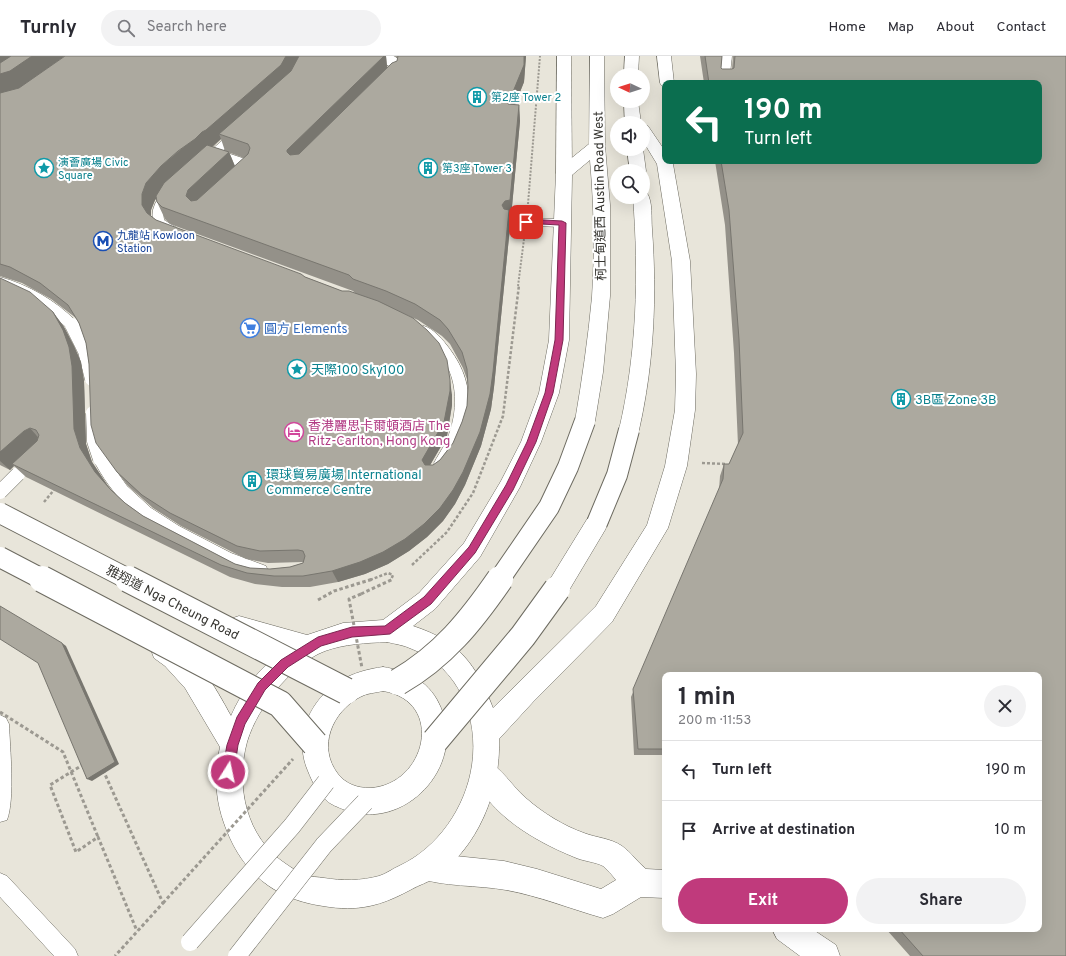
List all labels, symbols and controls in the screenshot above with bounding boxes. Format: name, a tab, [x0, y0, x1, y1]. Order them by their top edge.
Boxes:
search box	[101, 10, 381, 46]
text: Turnly	[20, 16, 77, 40]
icon: search	[115, 17, 137, 39]
text: Search here	[147, 18, 227, 37]
text: Home	[829, 19, 866, 36]
text: Map	[888, 19, 914, 36]
text: About	[936, 19, 975, 36]
text: Contact	[997, 19, 1046, 36]
north arrow	[610, 68, 650, 108]
map controls	[610, 68, 650, 204]
building icon: 第2座 Tower 2	[466, 86, 488, 108]
place label: 第2座 Tower 2	[491, 91, 561, 105]
text: 190 m	[744, 93, 822, 129]
icon: left	[678, 96, 730, 148]
street label: 柯士甸道西 Austin Road West	[592, 111, 610, 281]
button: sound	[610, 116, 650, 156]
text: Turn left	[744, 128, 812, 151]
place label: 演薈廣場 Civic Square	[58, 156, 128, 183]
place icon: 演薈廣場 Civic Square	[33, 157, 55, 179]
building icon: 第3座 Tower 3	[417, 157, 439, 179]
place label: 第3座 Tower 3	[442, 162, 512, 176]
button: search	[610, 164, 650, 204]
pin	[509, 205, 543, 239]
icon: arrive	[515, 211, 537, 233]
place label: 九龍站 Kowloon Station	[117, 229, 195, 256]
metro station icon: 九龍站 Kowloon Station	[92, 230, 114, 252]
supermarket icon: 圓方 Elements	[239, 317, 261, 339]
place label: 圓方 Elements	[264, 322, 348, 338]
place icon: 天際100 Sky100	[286, 358, 308, 380]
place label: 天際100 Sky100	[311, 363, 404, 379]
building icon: 3B區 Zone 3B	[890, 388, 912, 410]
place label: 3B區 Zone 3B	[915, 393, 997, 409]
place label: 香港麗思卡爾頓酒店 The Ritz-Carlton, Hong Kong	[308, 419, 450, 450]
hotel icon: 香港麗思卡爾頓酒店 The Ritz-Carlton, Hong Kong	[283, 421, 305, 443]
place label: 環球貿易廣場 International Commerce Centre	[266, 468, 422, 499]
building icon: 環球貿易廣場 International Commerce Centre	[241, 470, 263, 492]
street label: 雅翔道 Nga Cheung Road	[103, 563, 241, 644]
text: 1 min	[678, 683, 736, 713]
button: close	[984, 685, 1026, 727]
text: 200 m · 11:53	[678, 713, 751, 729]
position arrow	[207, 751, 249, 793]
icon: left	[678, 760, 700, 782]
text: Turn left	[712, 761, 772, 780]
text: 190 m	[986, 761, 1026, 780]
icon: arrive	[678, 820, 700, 842]
text: Arrive at destination	[712, 821, 855, 840]
text: 10 m	[995, 821, 1026, 840]
button: Exit	[678, 878, 848, 924]
button: Share	[856, 878, 1026, 924]

